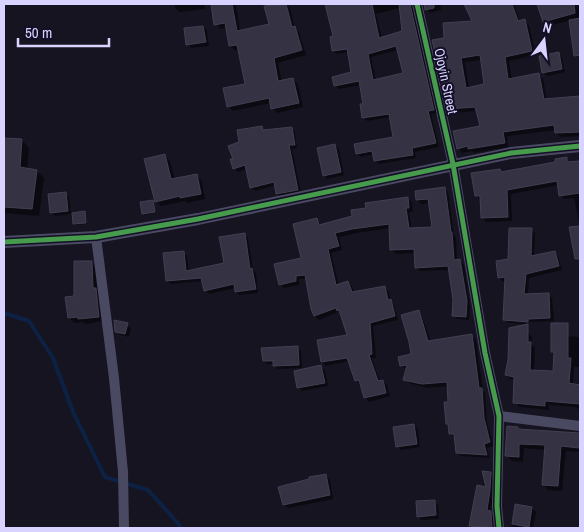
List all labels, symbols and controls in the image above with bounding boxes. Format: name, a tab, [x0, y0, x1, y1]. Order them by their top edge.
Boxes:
scale bar	[18, 15, 109, 47]
north arrow	[519, 15, 569, 65]
text: N	[541, 18, 554, 37]
text: 50 m	[25, 22, 52, 43]
street label: Ojoyin Street	[430, 46, 462, 116]

